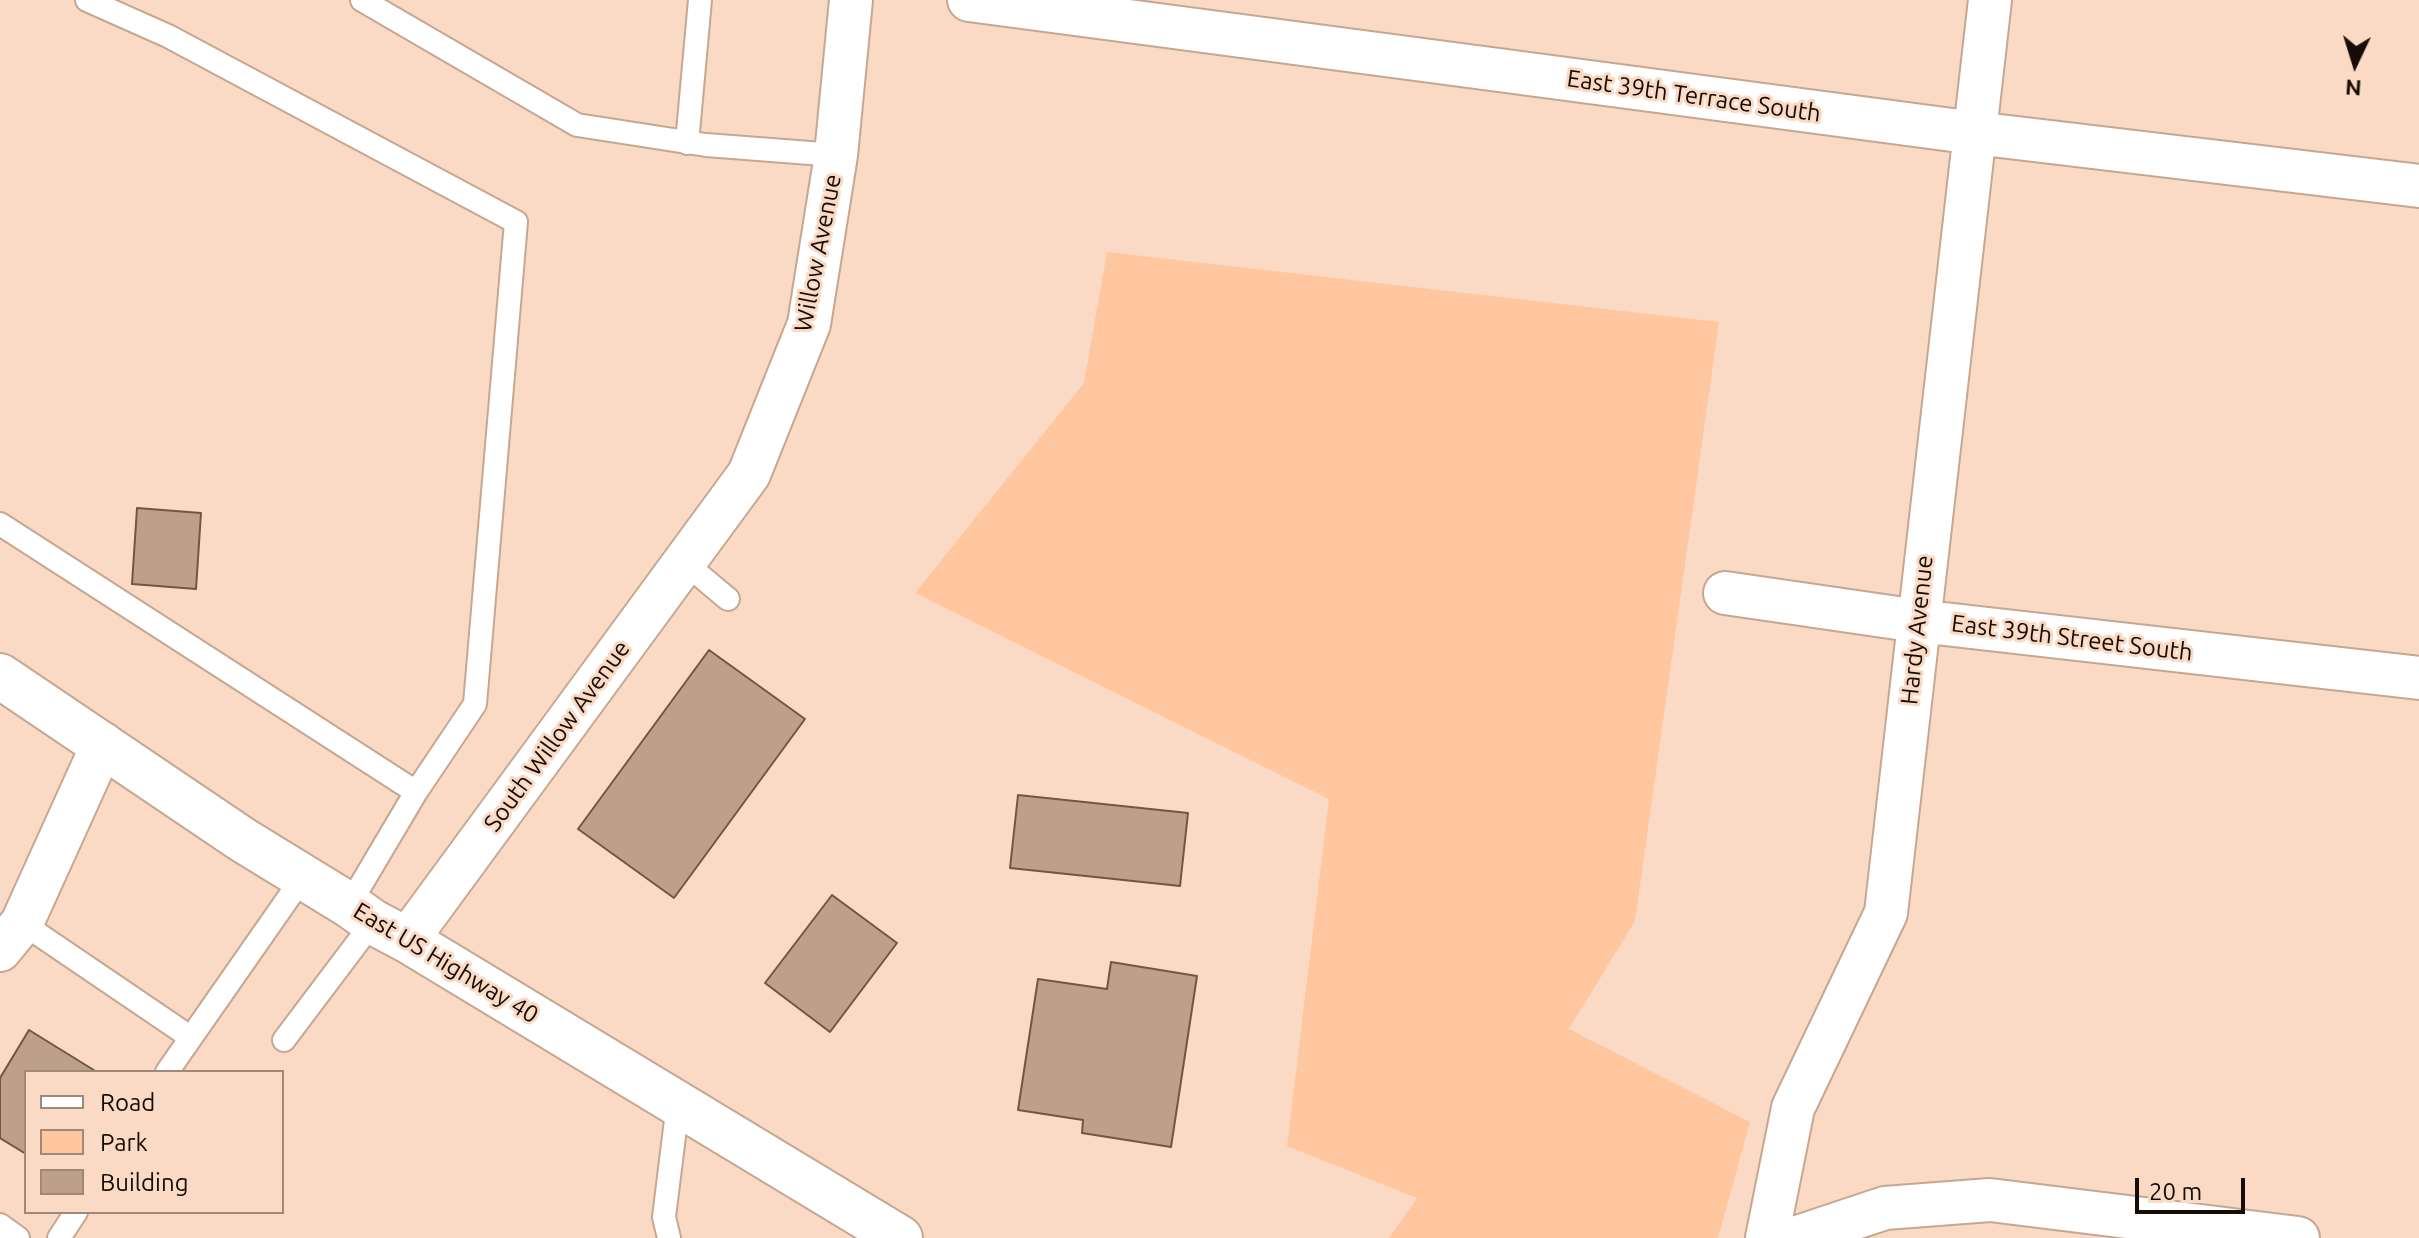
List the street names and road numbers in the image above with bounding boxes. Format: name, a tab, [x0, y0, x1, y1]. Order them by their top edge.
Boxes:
street label: East 39th Terrace South	[1565, 64, 1823, 128]
street label: Willow Avenue	[789, 172, 847, 334]
street label: Hardy Avenue	[1895, 554, 1939, 706]
street label: East 39th Street South	[1950, 609, 2194, 667]
street label: South Willow Avenue	[478, 635, 636, 837]
street label: East US Highway 40	[348, 896, 544, 1030]

